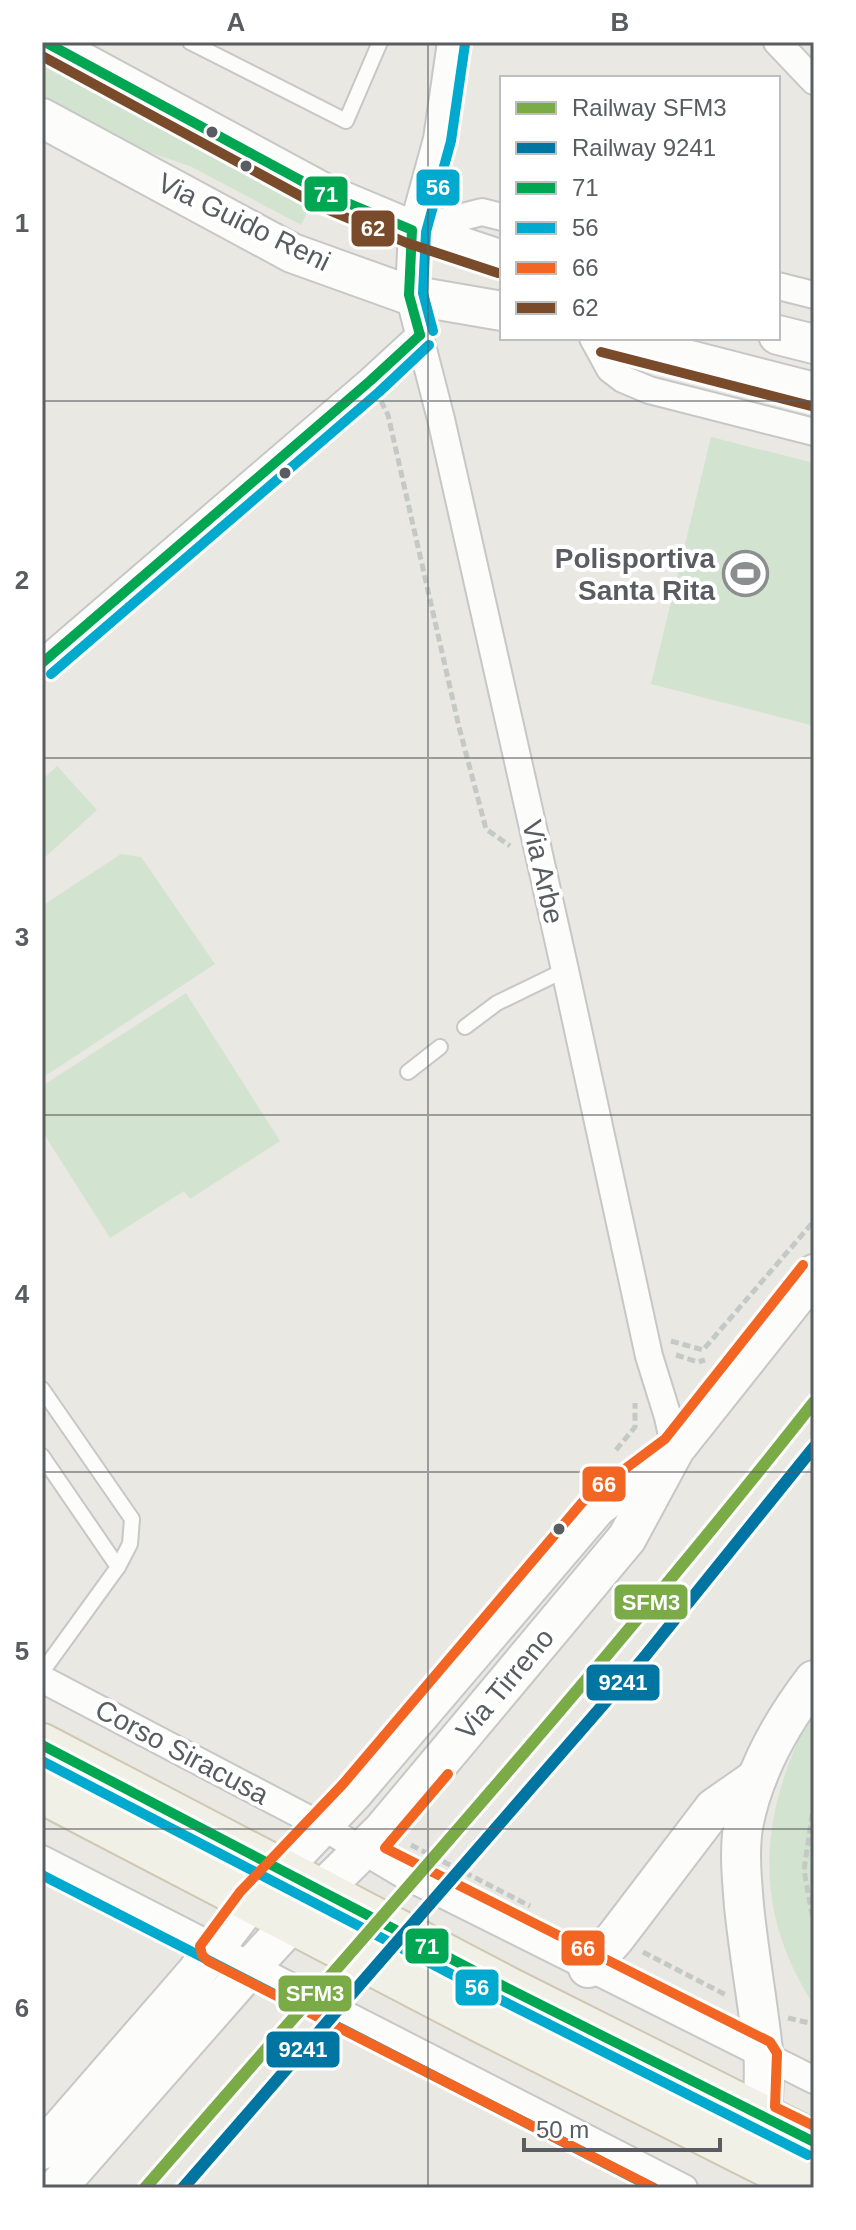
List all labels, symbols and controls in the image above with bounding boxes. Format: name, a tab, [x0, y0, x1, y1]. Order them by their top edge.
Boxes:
text: A	[227, 7, 246, 37]
text: B	[611, 7, 629, 37]
legend	[500, 76, 780, 340]
text: Railway SFM3	[572, 94, 727, 121]
unlabelled marker	[204, 124, 220, 140]
text: Railway 9241	[572, 134, 716, 161]
unlabelled marker	[238, 158, 254, 174]
street label: Via Guido Reni	[153, 167, 335, 277]
line badge: 56	[415, 168, 461, 207]
text: 71	[572, 174, 599, 201]
line badge: 71	[303, 175, 349, 213]
text: 56	[426, 175, 450, 200]
text: 71	[314, 182, 338, 207]
text: 1	[15, 208, 29, 238]
line badge: 62	[350, 209, 396, 248]
text: 56	[572, 214, 599, 241]
text: 62	[361, 216, 385, 241]
text: 66	[572, 254, 599, 281]
text: 62	[572, 294, 599, 321]
unlabelled marker	[277, 465, 293, 481]
place label: Polisportiva Santa Rita	[555, 543, 715, 606]
sports icon: Polisportiva Santa Rita	[722, 550, 770, 598]
text: 2	[15, 565, 29, 595]
street label: Via Arbe	[516, 817, 570, 927]
text: 3	[15, 922, 29, 952]
text: 4	[15, 1279, 30, 1309]
line badge: 66	[581, 1465, 627, 1503]
text: 66	[592, 1472, 616, 1497]
unlabelled marker	[551, 1521, 567, 1537]
line badge: SFM3	[613, 1583, 689, 1621]
text: SFM3	[622, 1590, 680, 1615]
street label: Via Tirreno	[450, 1622, 560, 1746]
text: 5	[15, 1636, 29, 1666]
line badge: 9241	[585, 1663, 661, 1702]
text: 9241	[599, 1670, 647, 1695]
street label: Corso Siracusa	[90, 1693, 274, 1811]
line badge: 71	[404, 1927, 450, 1965]
line badge: 66	[560, 1929, 606, 1967]
text: 71	[415, 1934, 439, 1959]
text: 66	[571, 1936, 595, 1961]
line badge: 56	[454, 1968, 500, 2007]
line badge: SFM3	[277, 1974, 353, 2013]
text: 56	[465, 1975, 489, 2000]
text: SFM3	[286, 1981, 344, 2006]
text: 6	[15, 1993, 29, 2023]
line badge: 9241	[265, 2030, 341, 2069]
text: 9241	[279, 2037, 327, 2062]
scale bar	[524, 2102, 720, 2152]
text: 50 m	[536, 2116, 589, 2143]

